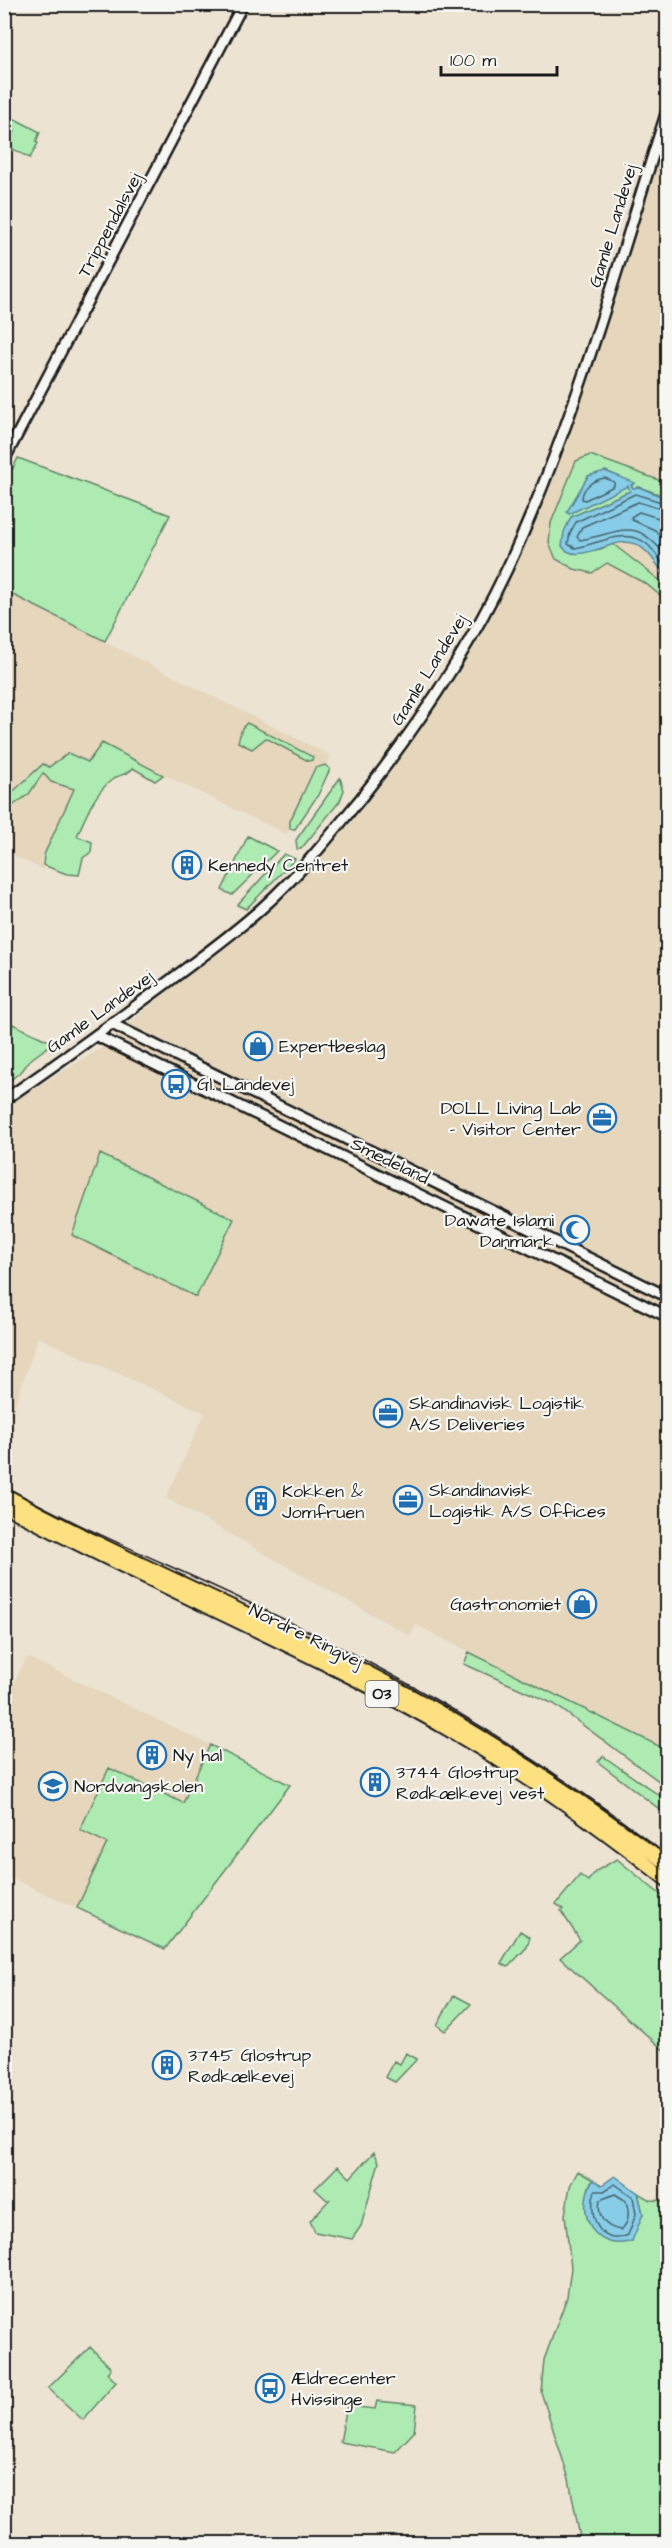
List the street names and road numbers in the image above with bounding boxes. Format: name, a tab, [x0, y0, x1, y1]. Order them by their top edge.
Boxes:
street label: Gamle Landevej	[582, 161, 644, 291]
street label: Trippendalsvej	[72, 168, 148, 282]
street label: Gamle Landevej	[385, 609, 474, 731]
street label: Gamle Landevej	[41, 964, 159, 1060]
street label: Smedeland	[347, 1131, 433, 1191]
street label: Nordre Ringvej	[245, 1598, 368, 1676]
road number: O3	[366, 1681, 398, 1707]

